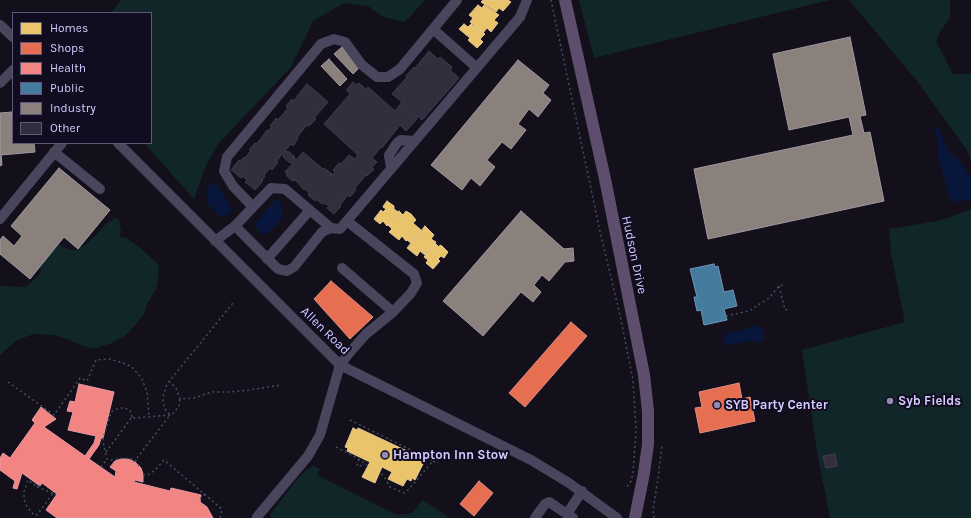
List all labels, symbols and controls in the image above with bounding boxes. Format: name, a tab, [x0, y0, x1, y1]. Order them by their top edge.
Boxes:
legend	[12, 12, 152, 144]
text: Homes	[50, 21, 88, 35]
text: Shops	[50, 41, 84, 55]
text: Health	[50, 61, 86, 75]
text: Public	[50, 81, 84, 95]
text: Industry	[50, 101, 96, 115]
text: Other	[50, 121, 80, 135]
street label: Hudson Drive	[618, 214, 650, 296]
street label: Allen Road	[297, 304, 353, 358]
place label: Syb Fields	[898, 393, 961, 409]
marker: Syb Fields	[885, 396, 895, 406]
place label: SYB Party Center	[725, 397, 828, 413]
marker: SYB Party Center	[712, 400, 722, 410]
place label: Hampton Inn Stow	[393, 447, 508, 463]
marker: Hampton Inn Stow	[380, 450, 390, 460]

